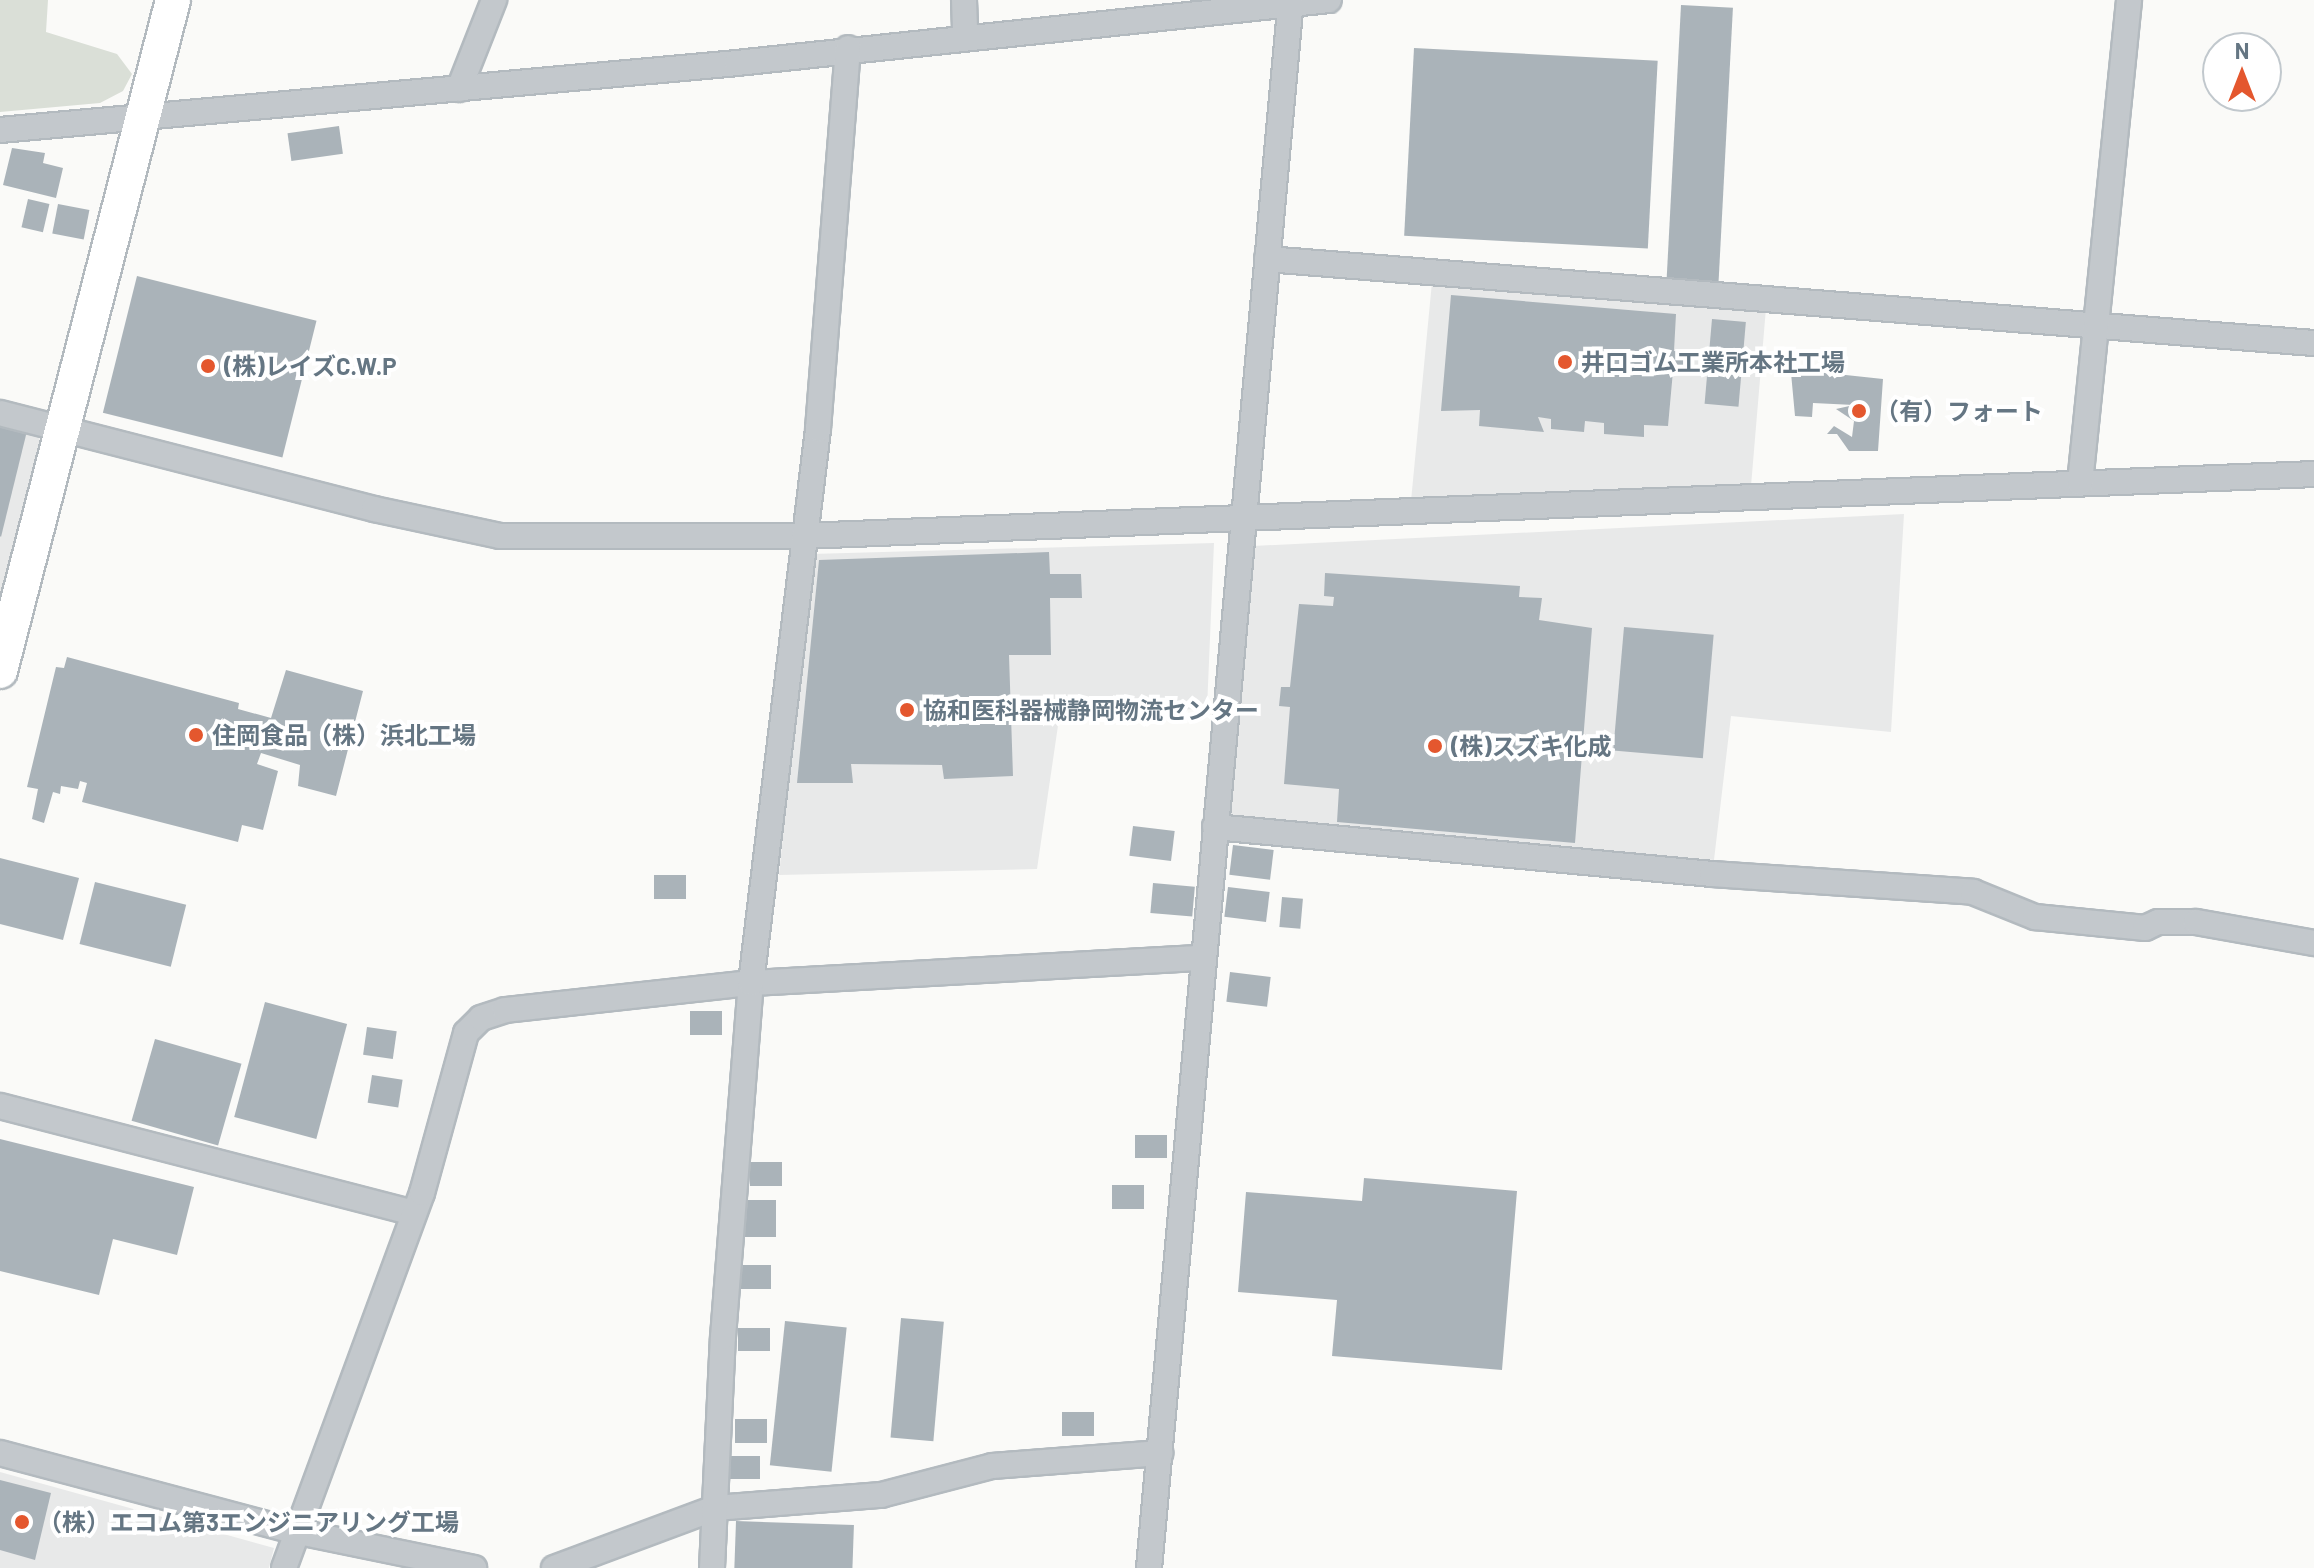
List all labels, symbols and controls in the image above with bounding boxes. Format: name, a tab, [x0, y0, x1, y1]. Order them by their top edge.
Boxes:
north arrow	[2202, 32, 2282, 112]
text: N	[2235, 37, 2249, 63]
place label: 井口ゴム工業所本社工場	[1581, 348, 1845, 376]
place label: (株)レイズC.W.P	[224, 352, 397, 380]
marker: 井口ゴム工業所本社工場	[1556, 353, 1574, 371]
marker: (株)レイズC.W.P	[199, 357, 217, 375]
place label: （有）フォート	[1875, 397, 2043, 425]
marker: （有）フォート	[1850, 402, 1868, 420]
place label: 協和医科器械静岡物流センター	[923, 696, 1259, 724]
marker: 協和医科器械静岡物流センター	[898, 701, 916, 719]
place label: 住岡食品（株）浜北工場	[212, 721, 476, 749]
marker: 住岡食品（株）浜北工場	[187, 726, 205, 744]
place label: (株)スズキ化成	[1451, 732, 1612, 760]
marker: (株)スズキ化成	[1426, 737, 1444, 755]
place label: （株）エコム第3エンジニアリング工場	[38, 1508, 459, 1536]
marker: （株）エコム第3エンジニアリング工場	[13, 1513, 31, 1531]

